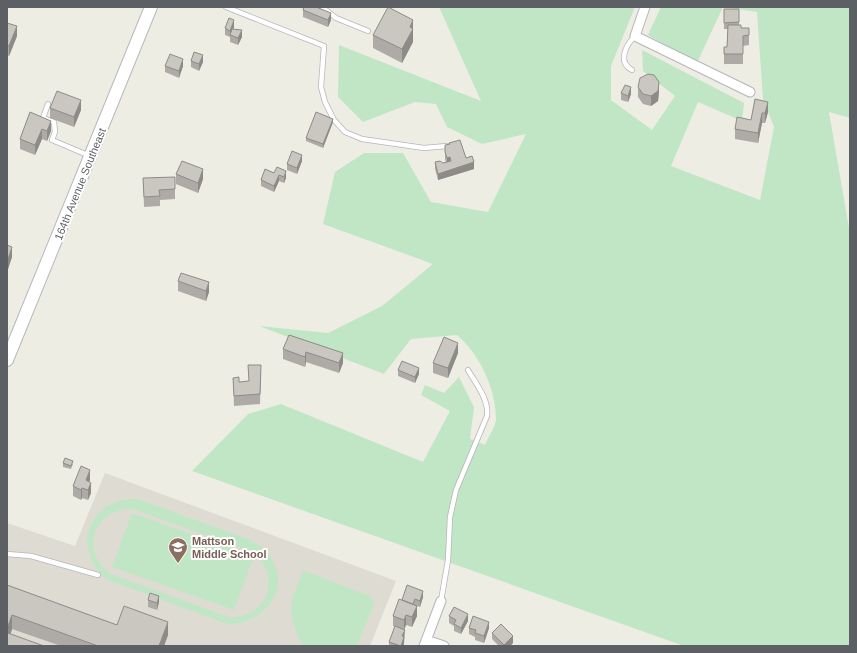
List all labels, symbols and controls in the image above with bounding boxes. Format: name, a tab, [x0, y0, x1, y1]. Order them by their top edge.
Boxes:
street label: 164th Avenue Southeast	[52, 126, 108, 242]
place label: Mattson Middle School	[192, 535, 267, 560]
school or university icon: Mattson Middle School	[167, 536, 189, 564]

